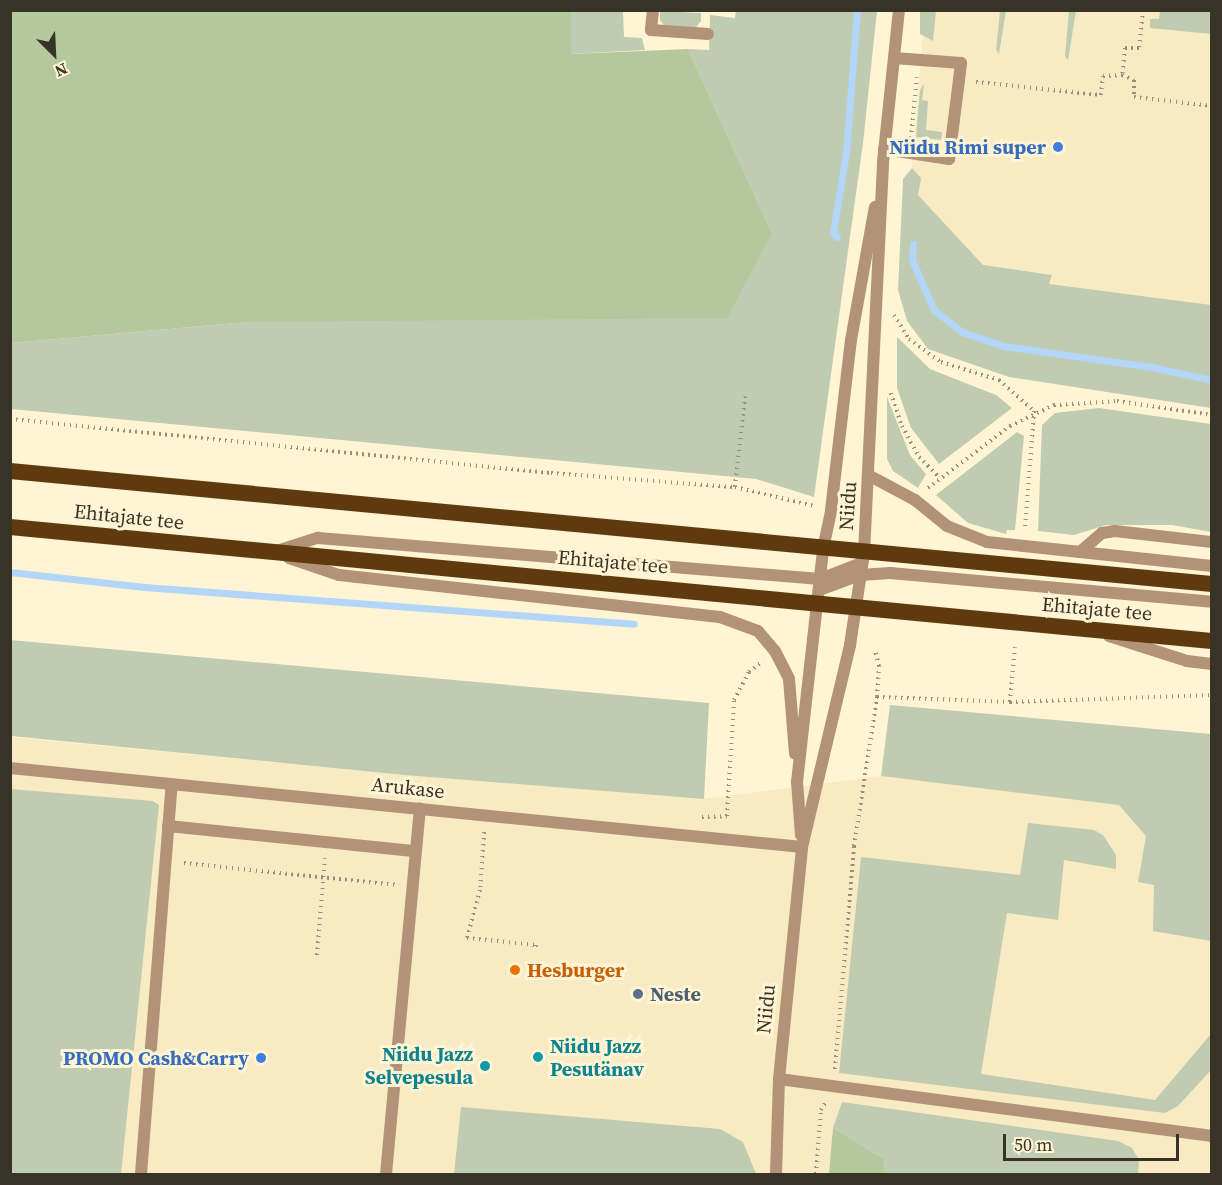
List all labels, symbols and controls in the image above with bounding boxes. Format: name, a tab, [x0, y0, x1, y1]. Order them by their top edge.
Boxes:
north arrow	[24, 24, 84, 84]
text: N	[52, 58, 71, 83]
place label: Niidu Rimi super	[889, 135, 1046, 159]
marker: Niidu Rimi super	[1051, 140, 1065, 154]
street label: Niidu	[834, 481, 862, 531]
street label: Ehitajate tee	[73, 499, 185, 535]
street label: Ehitajate tee	[557, 545, 669, 579]
street label: Ehitajate tee	[1041, 592, 1153, 626]
street label: Arukase	[370, 772, 446, 804]
place label: Hesburger	[527, 958, 624, 982]
marker: Hesburger	[508, 963, 522, 977]
place label: Neste	[650, 982, 701, 1006]
street label: Niidu	[751, 983, 781, 1035]
marker: Neste	[631, 987, 645, 1001]
place label: Niidu Jazz Pesutänav	[550, 1034, 644, 1081]
place label: Niidu Jazz Selvepesula	[365, 1042, 473, 1089]
place label: PROMO Cash&Carry	[63, 1046, 249, 1070]
marker: Niidu Jazz Pesutänav	[531, 1050, 545, 1064]
marker: PROMO Cash&Carry	[254, 1051, 268, 1065]
marker: Niidu Jazz Selvepesula	[478, 1059, 492, 1073]
scale bar	[1006, 1122, 1182, 1160]
text: 50 m	[1014, 1132, 1052, 1157]

